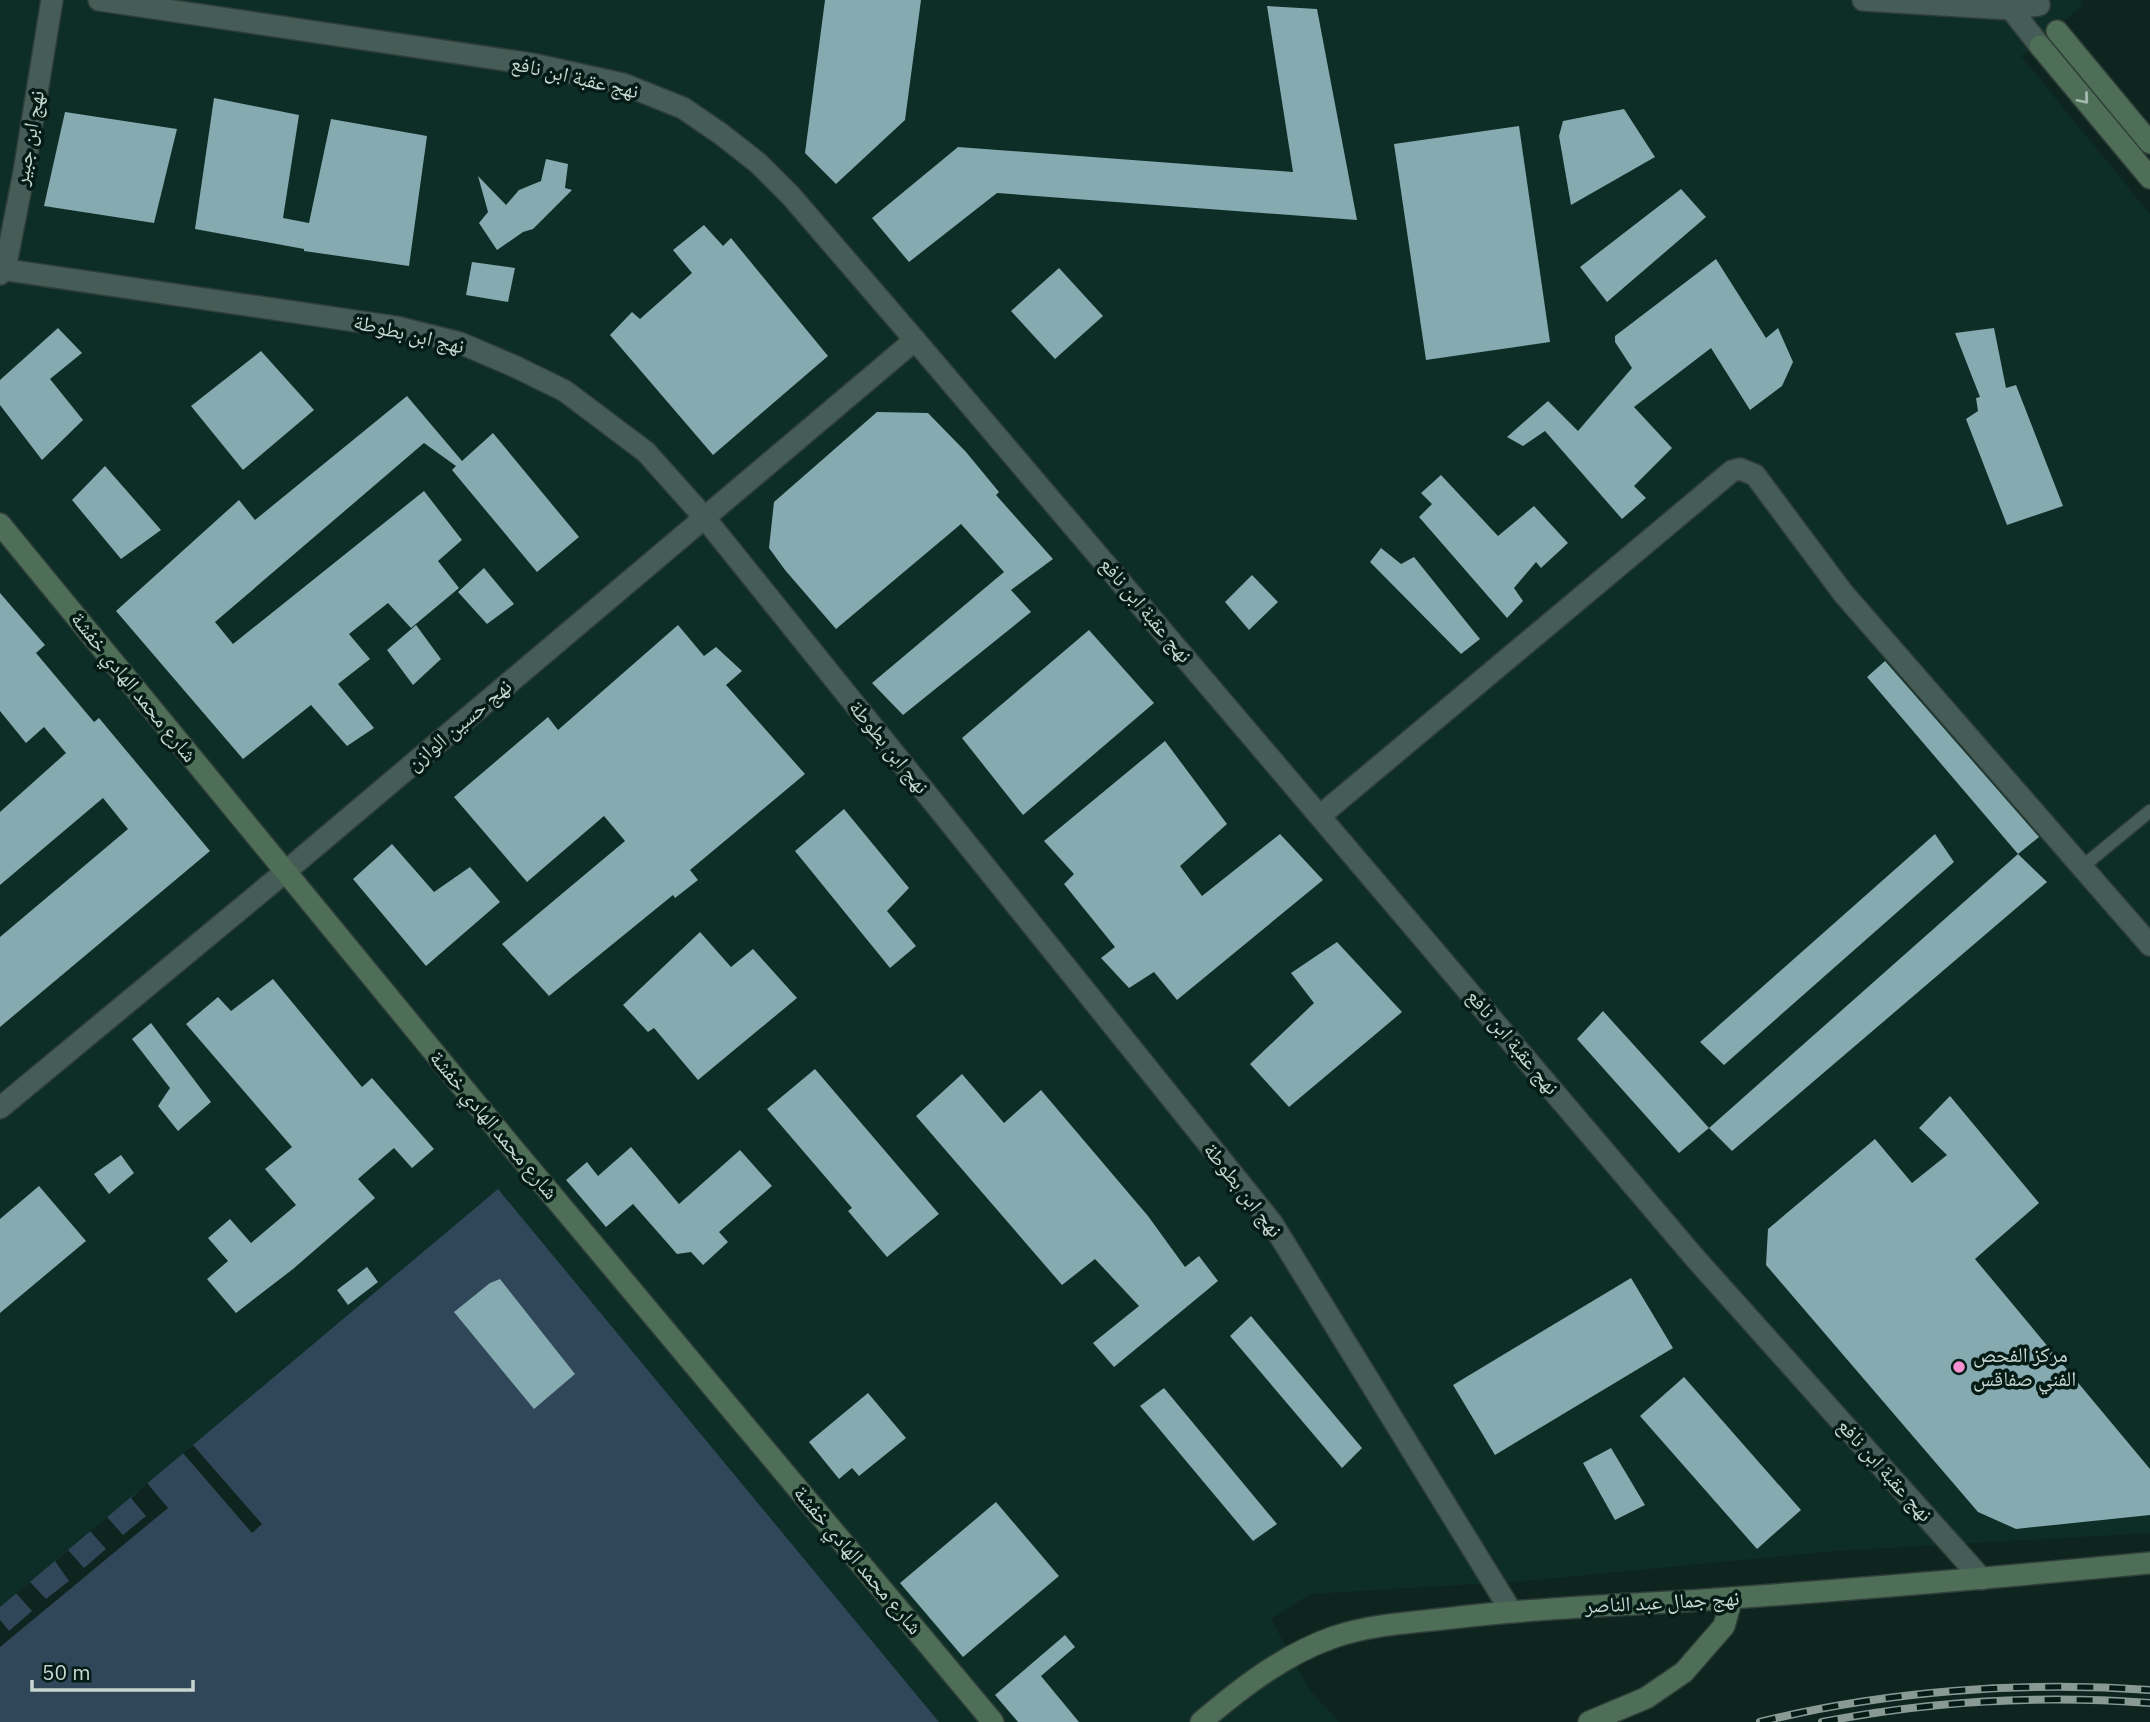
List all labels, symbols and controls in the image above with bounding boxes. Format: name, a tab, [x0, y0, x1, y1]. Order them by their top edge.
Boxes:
street label: نهج عقبة ابن نافع	[509, 48, 642, 104]
street label: نهج ابن جبير	[6, 88, 50, 189]
one-way arrow	[2076, 90, 2088, 103]
street label: نهج ابن بطوطة	[351, 307, 467, 359]
street label: نهج عقبة ابن نافع	[1094, 551, 1199, 668]
street label: شارع محمد الهادي خفشة	[63, 605, 204, 770]
street label: نهج حسين الوازن	[400, 672, 517, 777]
street label: نهج ابن بطوطة	[843, 694, 936, 799]
street label: نهج عقبة ابن نافع	[1461, 983, 1566, 1100]
street label: شارع محمد الهادي خفشة	[422, 1044, 565, 1207]
street label: نهج ابن بطوطة	[1198, 1136, 1290, 1242]
place label: مركز الفحص الفني صفاقس	[1973, 1340, 2076, 1395]
marker: مركز الفحص الفني صفاقس	[1951, 1359, 1967, 1375]
street label: نهج عقبة ابن نافع	[1832, 1412, 1940, 1527]
street label: شارع محمد الهادي خفشة	[786, 1479, 929, 1642]
street label: نهج جمال عبد الناصر	[1583, 1583, 1740, 1619]
scale bar	[32, 1648, 192, 1692]
text: 50 m	[42, 1658, 91, 1686]

